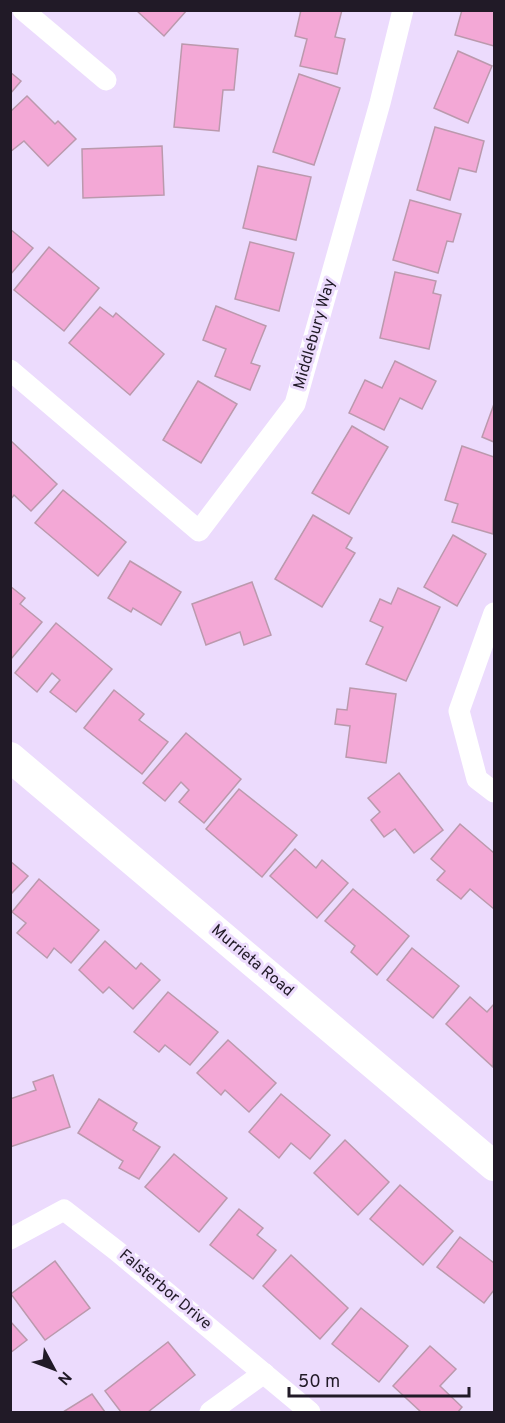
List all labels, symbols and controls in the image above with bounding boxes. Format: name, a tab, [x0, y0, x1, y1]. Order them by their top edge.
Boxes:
street label: Middlebury Way	[290, 276, 340, 392]
street label: Murrieta Road	[207, 921, 297, 1001]
street label: Falsterbor Drive	[115, 1246, 215, 1334]
north arrow	[24, 1339, 84, 1399]
scale bar	[289, 1360, 469, 1398]
text: N	[52, 1367, 75, 1388]
text: 50 m	[298, 1371, 340, 1394]

